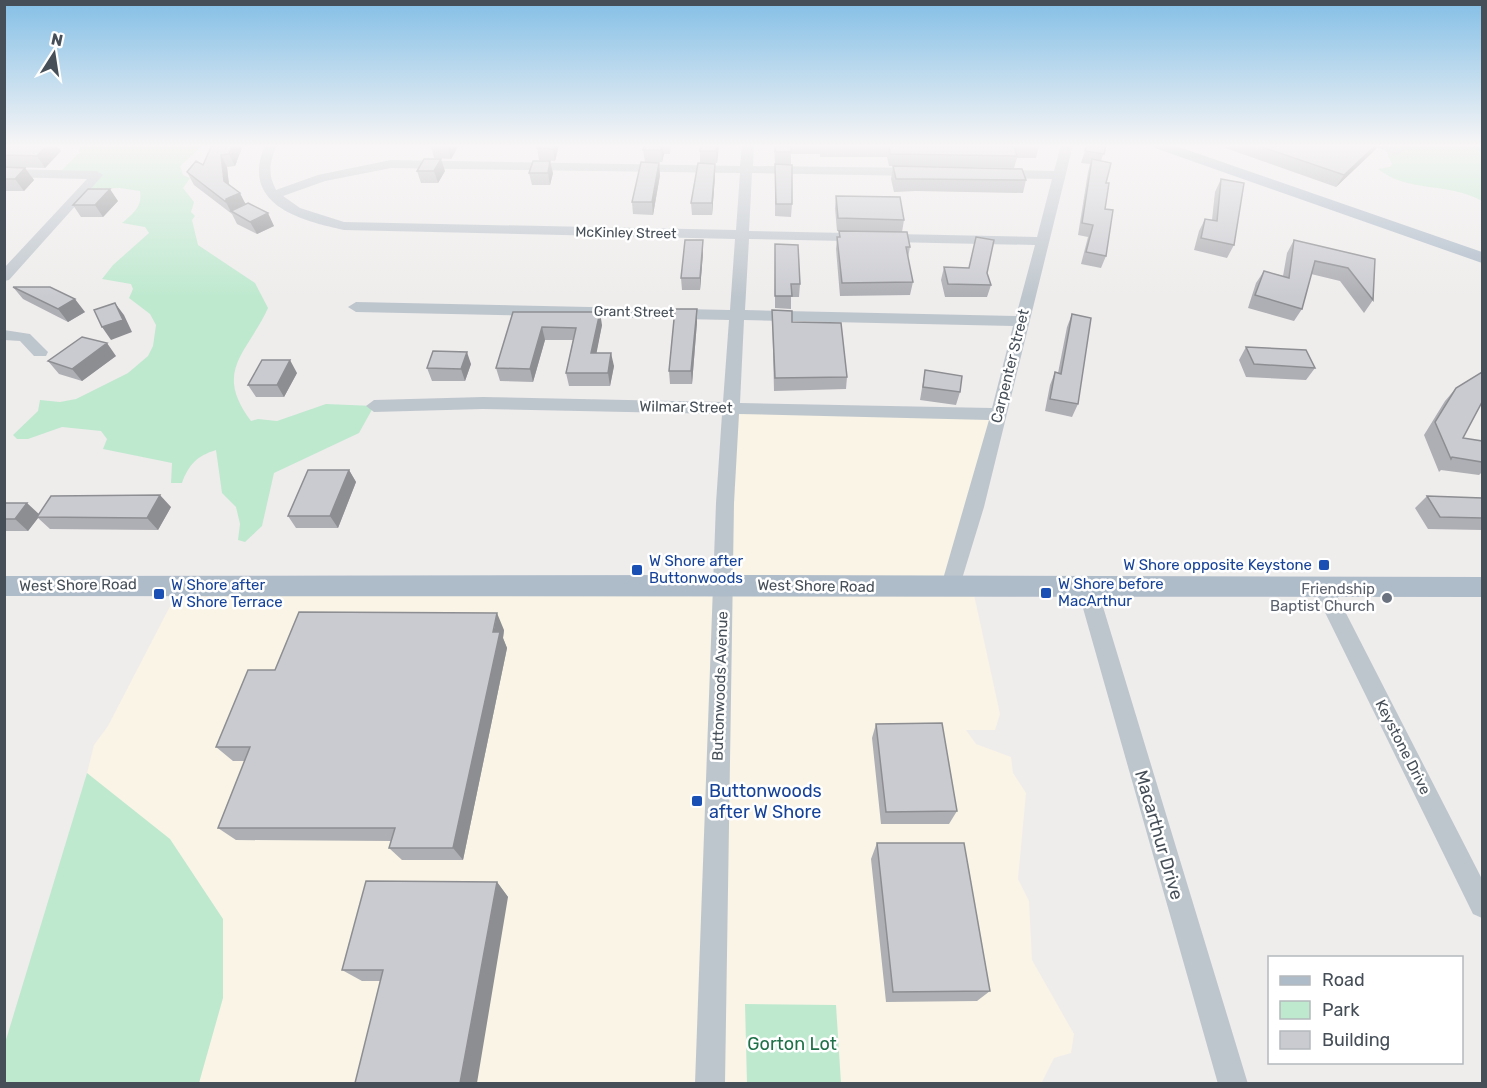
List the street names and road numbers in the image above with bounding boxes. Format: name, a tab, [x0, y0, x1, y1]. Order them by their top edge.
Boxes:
street label: McKinley Street	[575, 224, 677, 242]
street label: Grant Street	[594, 303, 675, 321]
street label: Carpenter Street	[987, 307, 1033, 425]
street label: Wilmar Street	[639, 397, 733, 417]
street label: West Shore Road	[19, 575, 137, 595]
street label: West Shore Road	[757, 576, 875, 596]
street label: Buttonwoods Avenue	[708, 611, 732, 761]
street label: Keystone Drive	[1371, 697, 1435, 797]
street label: Macarthur Drive	[1130, 768, 1188, 902]

